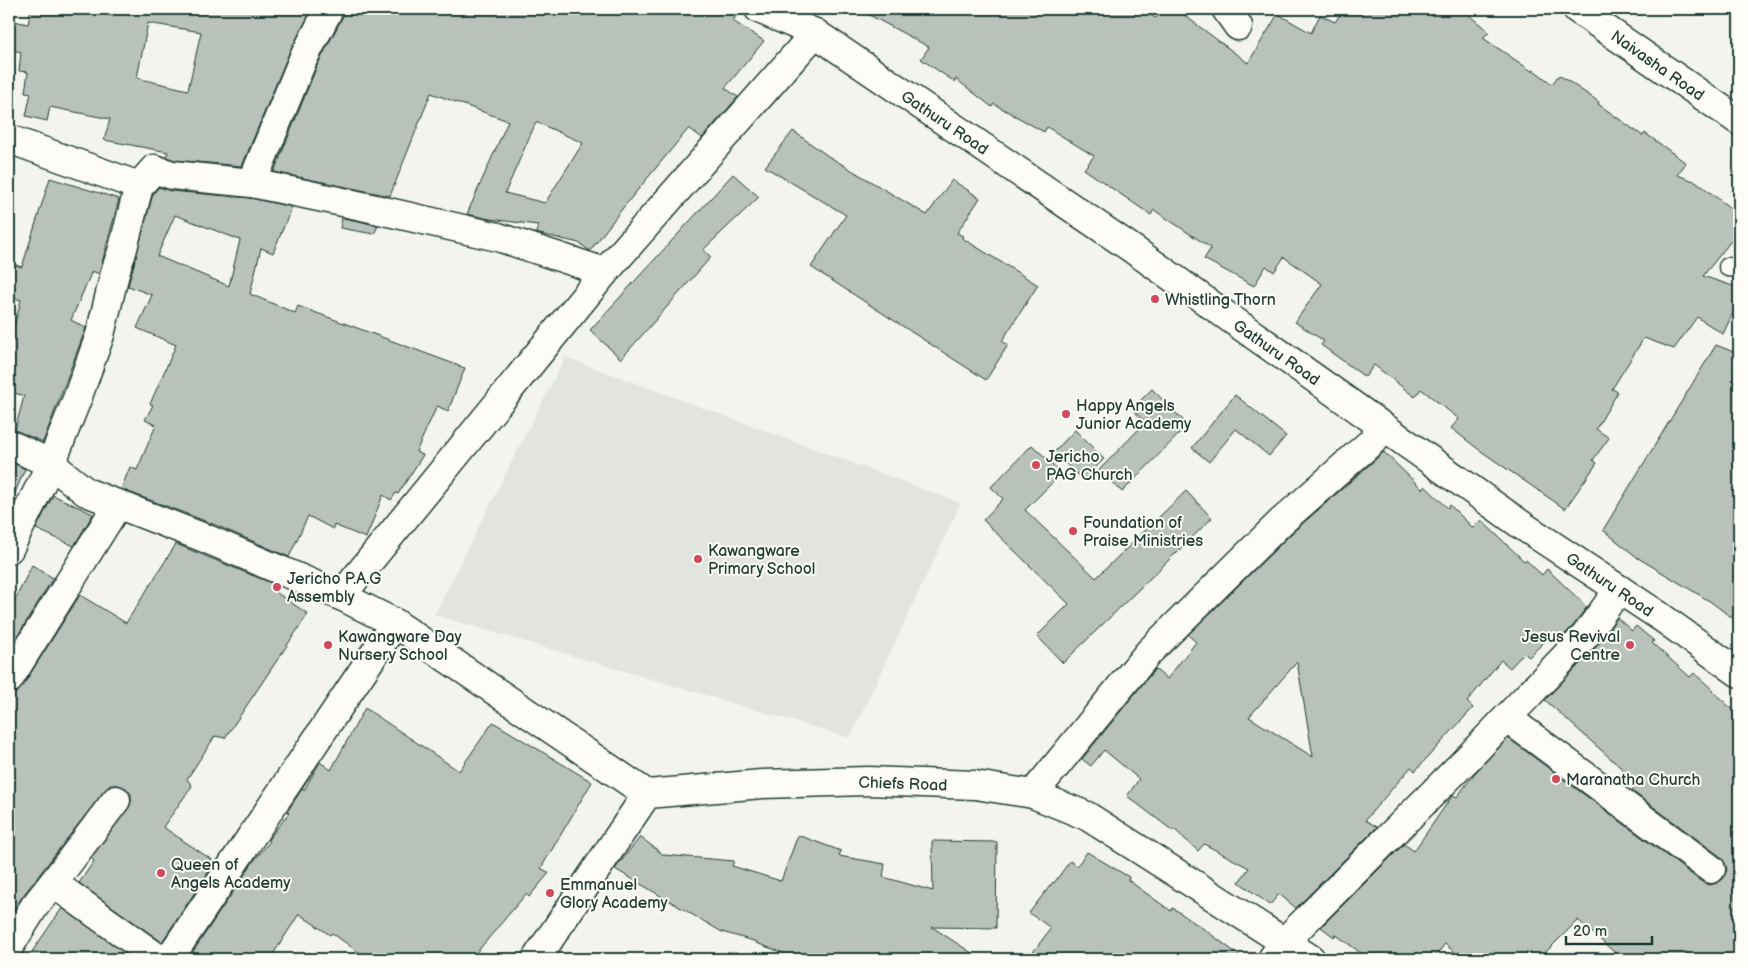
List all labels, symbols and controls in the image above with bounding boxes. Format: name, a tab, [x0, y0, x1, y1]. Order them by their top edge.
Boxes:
street label: Naivasha Road	[1607, 27, 1708, 105]
street label: Gathuru Road	[897, 87, 991, 159]
place label: Whistling Thorn	[1165, 291, 1276, 310]
marker: Whistling Thorn	[1149, 293, 1161, 305]
street label: Gathuru Road	[1229, 316, 1323, 390]
place label: Happy Angels Junior Academy	[1076, 397, 1192, 434]
marker: Happy Angels Junior Academy	[1060, 408, 1072, 420]
place label: Jericho PAG Church	[1046, 448, 1133, 485]
marker: Jericho PAG Church	[1030, 459, 1042, 471]
place label: Foundation of Praise Ministries	[1083, 514, 1203, 551]
marker: Foundation of Praise Ministries	[1067, 525, 1079, 537]
place label: Kawangware Primary School	[708, 542, 815, 579]
street label: Gathuru Road	[1562, 549, 1656, 621]
marker: Kawangware Primary School	[692, 553, 704, 565]
place label: Jericho P.A.G Assembly	[287, 570, 381, 607]
marker: Jericho P.A.G Assembly	[271, 581, 283, 593]
place label: Kawangware Day Nursery School	[338, 628, 463, 665]
place label: Jesus Revival Centre	[1522, 628, 1621, 665]
marker: Kawangware Day Nursery School	[322, 639, 334, 651]
marker: Jesus Revival Centre	[1624, 639, 1636, 651]
place label: Maranatha Church	[1566, 771, 1701, 790]
street label: Chiefs Road	[858, 773, 948, 796]
marker: Maranatha Church	[1550, 773, 1562, 785]
place label: Queen of Angels Academy	[171, 856, 291, 893]
marker: Queen of Angels Academy	[155, 867, 167, 879]
place label: Emmanuel Glory Academy	[560, 876, 669, 913]
marker: Emmanuel Glory Academy	[544, 887, 556, 899]
scale bar	[1566, 913, 1652, 945]
text: 20 m	[1573, 922, 1607, 941]

